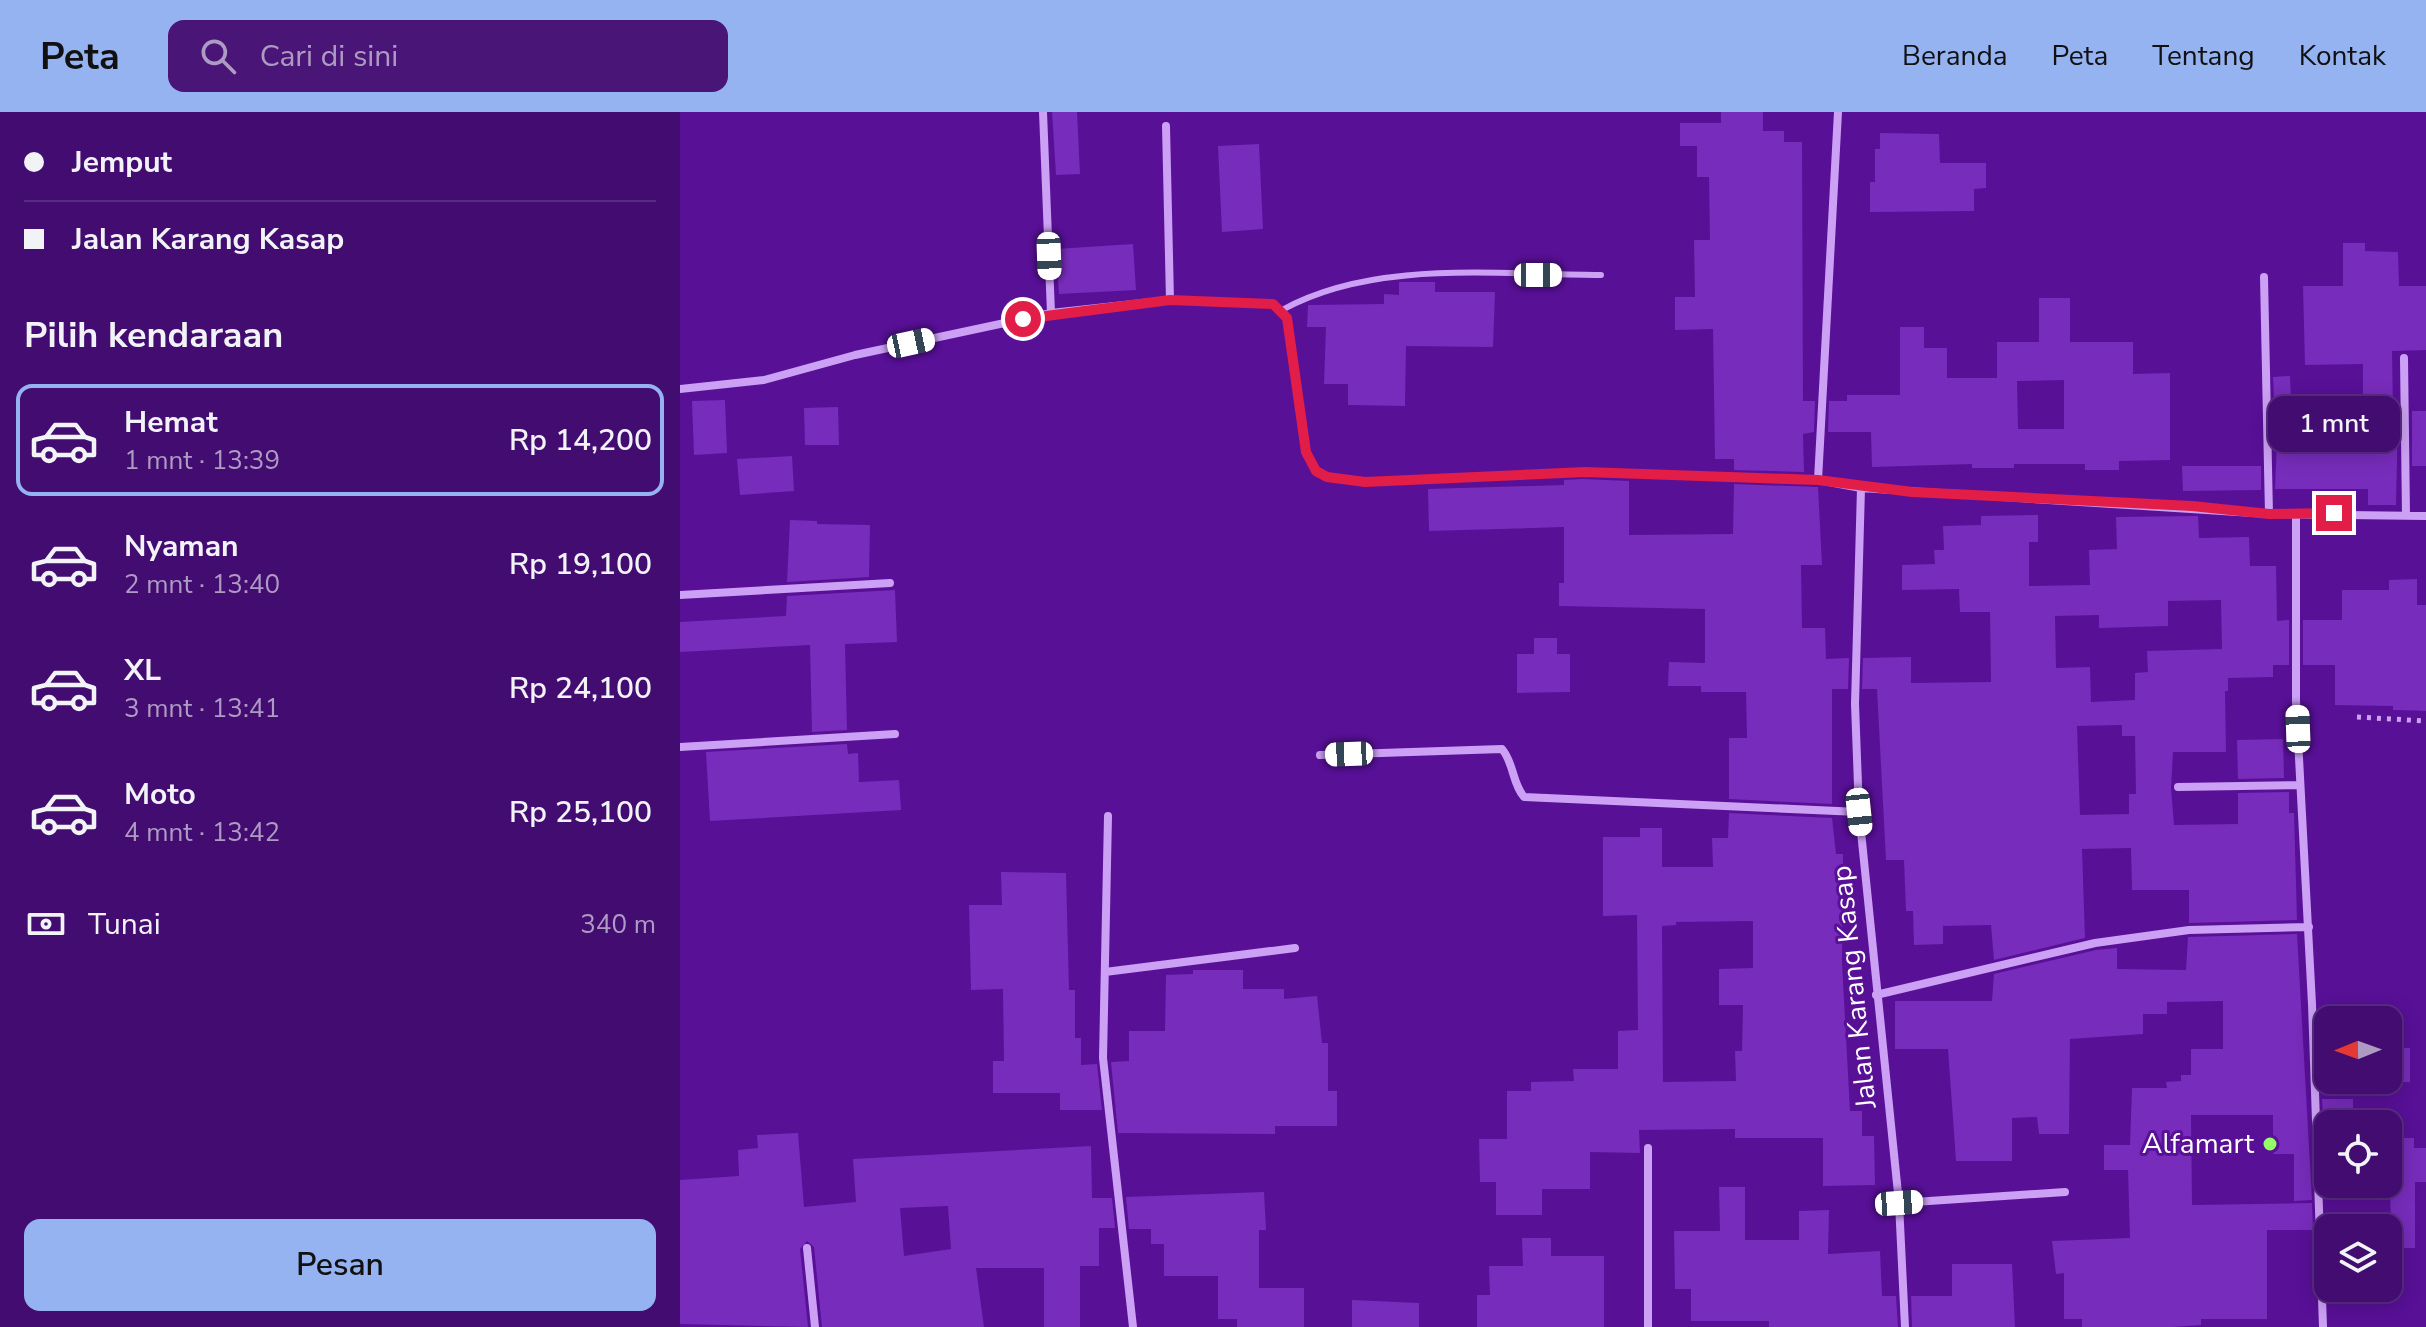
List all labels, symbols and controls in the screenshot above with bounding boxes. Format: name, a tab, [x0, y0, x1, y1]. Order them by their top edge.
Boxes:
search box	[168, 20, 728, 92]
text: Peta	[40, 31, 120, 82]
icon: search	[196, 34, 240, 78]
text: Cari di sini	[260, 36, 398, 77]
text: Beranda	[1902, 37, 2008, 75]
text: Peta	[2052, 37, 2108, 75]
text: Tentang	[2152, 37, 2255, 75]
text: Kontak	[2299, 37, 2386, 75]
text: Jemput	[72, 142, 172, 183]
text: Jalan Karang Kasap	[72, 219, 344, 260]
car	[1036, 232, 1062, 280]
car	[1514, 263, 1562, 287]
route start	[1005, 301, 1041, 337]
text: Pilih kendaraan	[24, 311, 283, 360]
car	[885, 326, 937, 360]
callout: 1 mnt	[2268, 397, 2400, 453]
text: Hemat	[124, 402, 218, 443]
icon: car	[28, 404, 100, 476]
text: 1 mnt	[2299, 406, 2369, 441]
text: Rp 14,200	[509, 420, 652, 461]
text: 1 mnt · 13:39	[124, 443, 280, 478]
route end	[2316, 495, 2352, 531]
text: Nyaman	[124, 526, 239, 567]
icon: car	[28, 528, 100, 600]
text: Rp 19,100	[509, 544, 652, 585]
text: 2 mnt · 13:40	[124, 567, 280, 602]
text: XL	[124, 650, 161, 691]
icon: car	[28, 652, 100, 724]
text: Rp 24,100	[509, 668, 652, 709]
text: 3 mnt · 13:41	[124, 691, 280, 726]
car	[2285, 705, 2311, 753]
car	[1325, 741, 1373, 767]
text: Moto	[124, 774, 196, 815]
icon: car	[28, 776, 100, 848]
car	[1845, 787, 1873, 837]
text: Rp 25,100	[509, 792, 652, 833]
text: 4 mnt · 13:42	[124, 815, 280, 850]
street label: Jalan Karang Kasap	[1822, 864, 1886, 1111]
icon: cash	[24, 902, 68, 946]
text: Tunai	[88, 904, 161, 945]
text: 340 m	[580, 907, 656, 942]
north arrow	[2314, 1006, 2402, 1094]
map controls	[2314, 1006, 2402, 1302]
button: locate	[2314, 1110, 2402, 1198]
place label: Alfamart	[2142, 1125, 2254, 1163]
marker: Alfamart	[2261, 1135, 2279, 1153]
car	[1874, 1189, 1924, 1217]
button: layers	[2314, 1214, 2402, 1302]
button: Pesan	[24, 1219, 656, 1311]

